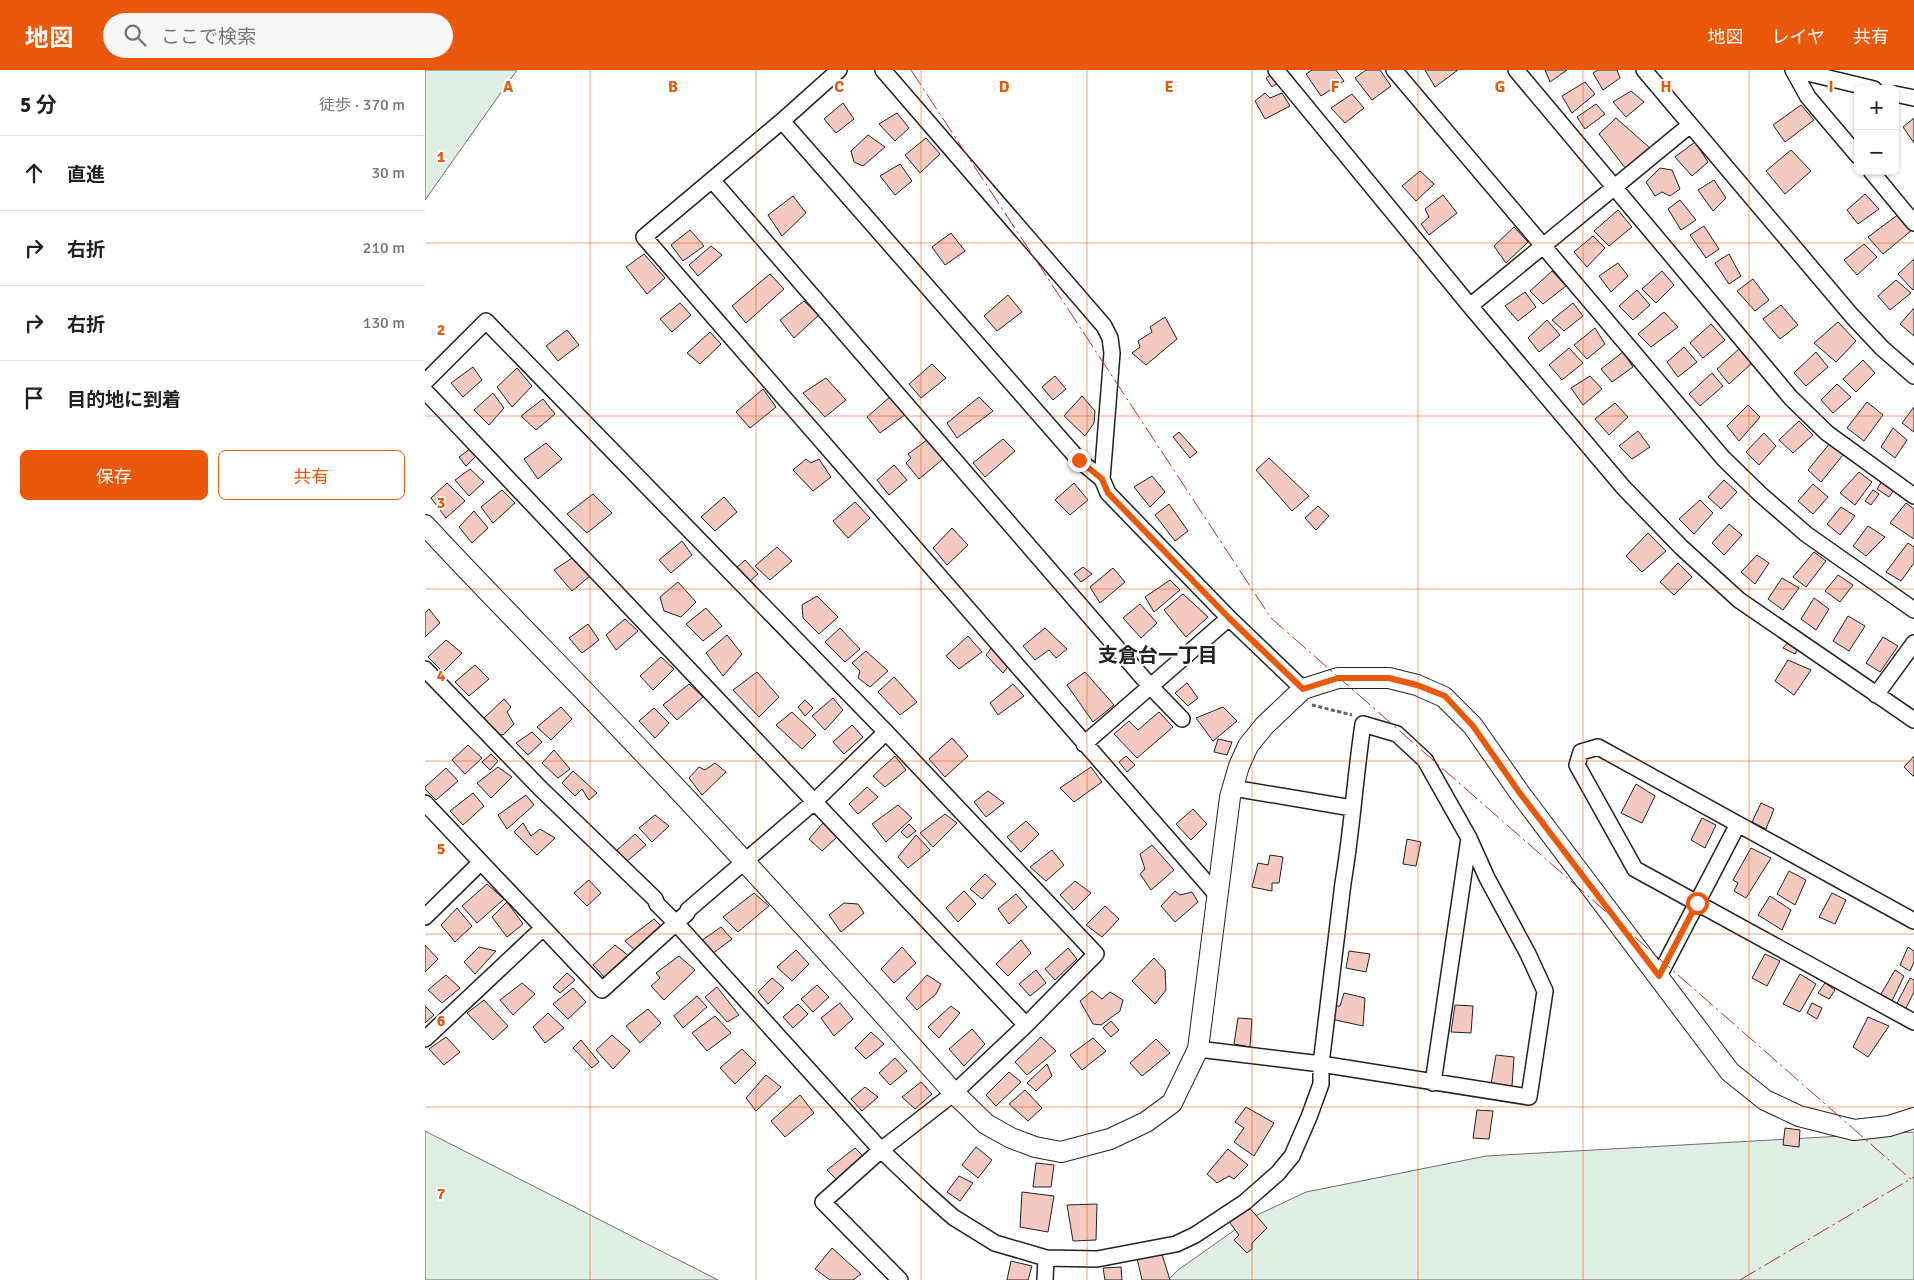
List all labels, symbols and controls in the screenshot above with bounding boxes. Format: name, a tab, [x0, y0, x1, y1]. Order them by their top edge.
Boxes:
search box	[103, 13, 453, 58]
icon: search	[121, 21, 149, 49]
text: 地図	[25, 23, 73, 53]
text: ここで検索	[161, 25, 256, 49]
text: 地図	[1708, 26, 1744, 48]
text: レイヤ	[1772, 26, 1825, 48]
text: 共有	[1853, 26, 1889, 48]
text: A	[503, 77, 514, 97]
text: B	[668, 77, 678, 97]
text: C	[834, 77, 844, 97]
text: D	[999, 77, 1010, 97]
text: E	[1164, 77, 1174, 97]
text: F	[1331, 77, 1340, 97]
text: G	[1495, 77, 1505, 97]
text: H	[1661, 77, 1671, 97]
text: I	[1828, 77, 1834, 97]
map controls	[1854, 85, 1899, 175]
button: +	[1854, 85, 1899, 130]
text: 5 分	[20, 92, 57, 118]
text: 徒歩 · 370 m	[319, 95, 405, 115]
button: −	[1854, 130, 1899, 175]
text: 1	[437, 147, 446, 167]
icon: ahead	[20, 159, 48, 187]
text: 直進	[67, 163, 105, 187]
text: 30 m	[371, 163, 405, 183]
icon: right	[20, 234, 48, 262]
text: 右折	[67, 238, 105, 262]
text: 210 m	[363, 238, 405, 258]
icon: right	[20, 309, 48, 337]
text: 右折	[67, 313, 105, 337]
text: 130 m	[363, 313, 405, 333]
text: 2	[437, 320, 445, 340]
icon: arrive	[20, 384, 48, 412]
text: 目的地に到着	[67, 388, 181, 412]
route end	[1068, 449, 1091, 472]
button: 保存	[20, 450, 208, 500]
button: 共有	[218, 450, 405, 500]
text: 3	[437, 493, 445, 513]
district label: 支倉台一丁目	[1098, 643, 1218, 668]
text: 4	[437, 666, 446, 686]
text: 5	[437, 839, 445, 859]
route start	[1686, 892, 1709, 915]
text: 6	[437, 1011, 446, 1031]
text: 7	[437, 1184, 446, 1204]

